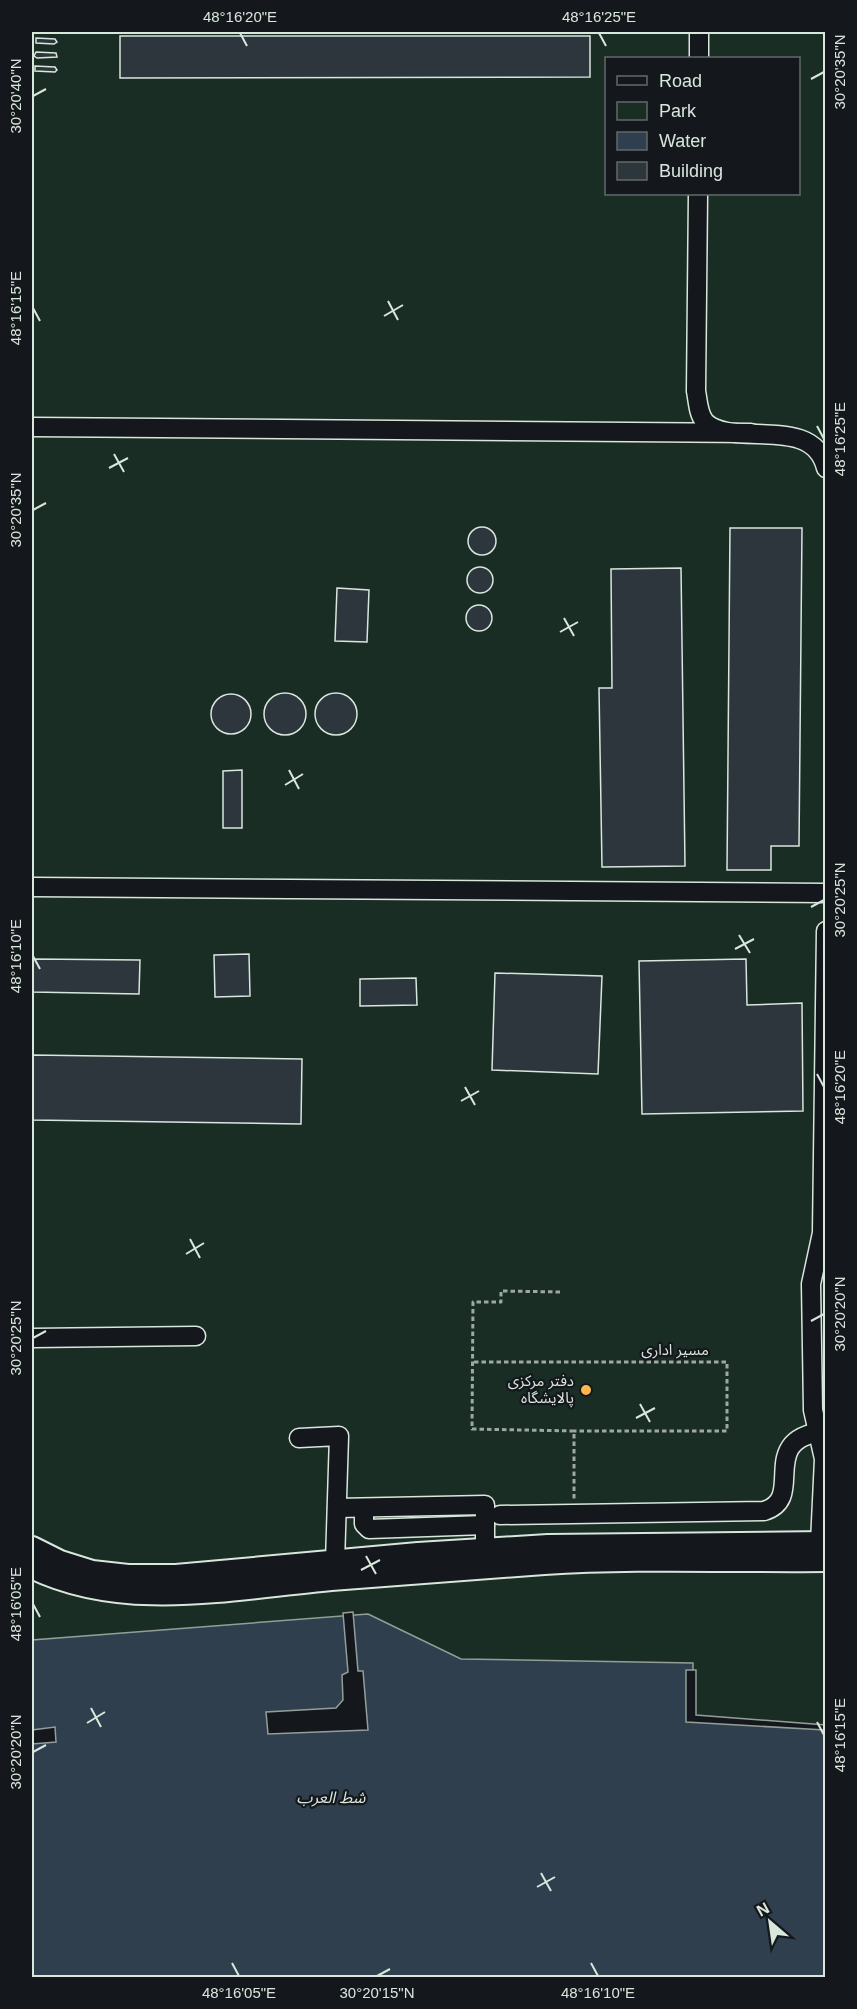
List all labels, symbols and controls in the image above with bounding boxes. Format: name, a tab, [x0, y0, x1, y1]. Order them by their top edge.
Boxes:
text: 48°16'20"E	[203, 8, 277, 25]
text: 48°16'25"E	[562, 8, 636, 25]
text: 30°20'35"N	[831, 34, 848, 110]
legend	[605, 57, 800, 195]
text: 30°20'40"N	[7, 58, 24, 134]
text: Road	[659, 71, 702, 91]
text: Park	[659, 101, 697, 121]
text: Water	[659, 131, 706, 151]
text: Building	[659, 161, 723, 181]
text: 48°16'15"E	[7, 271, 24, 345]
text: 48°16'25"E	[831, 402, 848, 476]
text: 30°20'35"N	[7, 472, 24, 548]
text: 30°20'25"N	[831, 862, 848, 938]
text: 48°16'10"E	[7, 919, 24, 993]
text: 48°16'20"E	[831, 1050, 848, 1124]
text: 30°20'20"N	[831, 1276, 848, 1352]
text: 30°20'25"N	[7, 1300, 24, 1376]
street label: مسیر اداری	[641, 1341, 709, 1359]
place label: دفتر مرکزی پالایشگاه	[508, 1372, 574, 1408]
marker: دفتر مرکزی پالایشگاه	[579, 1383, 593, 1397]
text: 48°16'05"E	[7, 1567, 24, 1641]
text: 48°16'15"E	[831, 1698, 848, 1772]
text: 30°20'20"N	[7, 1714, 24, 1790]
water label: شط العرب	[297, 1789, 366, 1807]
north arrow	[740, 1892, 800, 1952]
text: N	[754, 1899, 772, 1920]
text: 48°16'05"E	[202, 1984, 276, 2001]
text: 30°20'15"N	[339, 1984, 415, 2001]
text: 48°16'10"E	[561, 1984, 635, 2001]

